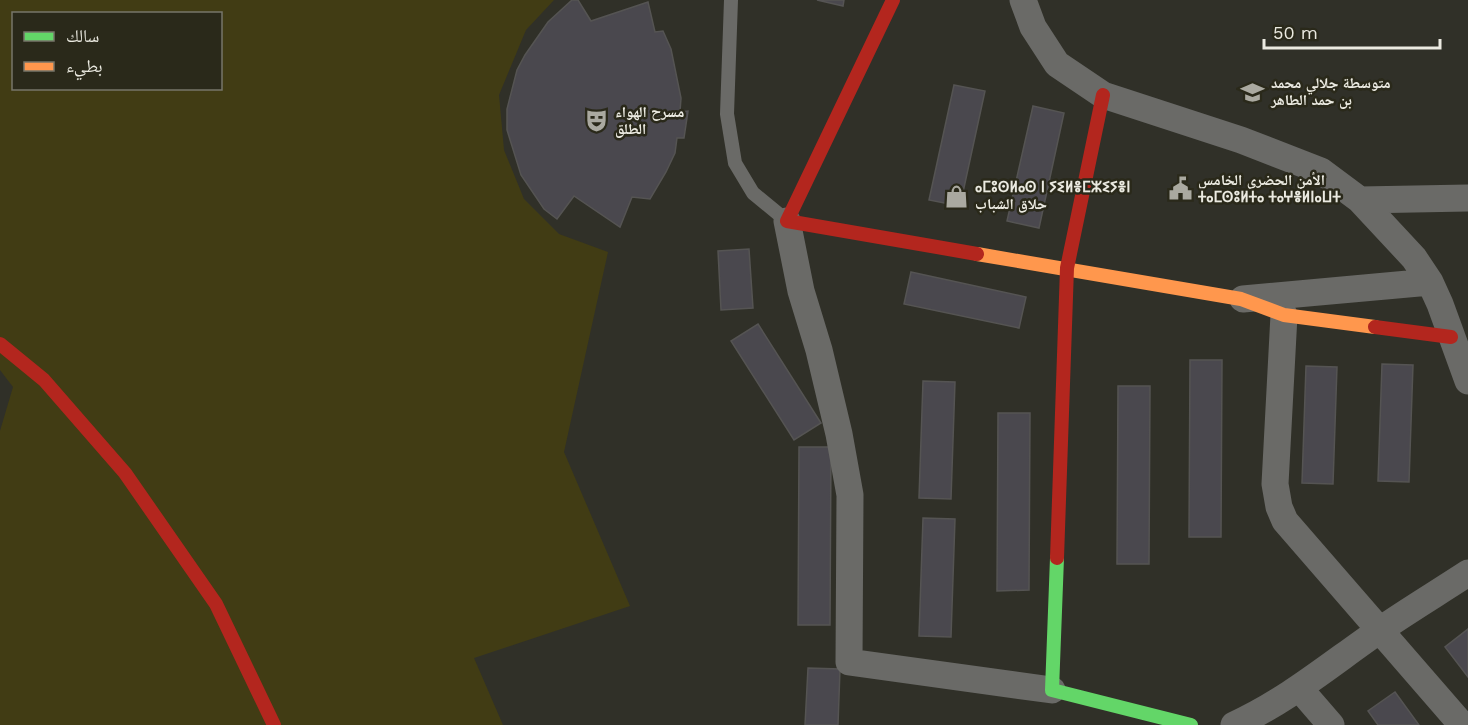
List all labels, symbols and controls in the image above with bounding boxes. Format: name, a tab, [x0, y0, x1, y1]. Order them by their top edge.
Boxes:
legend	[12, 12, 222, 90]
scale bar	[1264, 12, 1440, 50]
text: 50 m	[1273, 22, 1318, 43]
text: سالك	[66, 25, 99, 46]
text: بطيء	[66, 55, 103, 81]
place label: متوسطة جلالي محمد بن حمد الطاهر	[1270, 74, 1391, 109]
school or university icon: متوسطة جلالي محمد بن حمد الطاهر	[1240, 79, 1266, 105]
place label: مسرح الهواء الطلق	[615, 103, 684, 138]
theatre icon: مسرح الهواء الطلق	[584, 108, 610, 134]
place label: الأمن الحضري الخامس ⵜⴰⵎⵙⵓⵍⵜⴰ ⵜⴰⵖⴻⵍⵏⴰⵡⵜ	[1198, 171, 1341, 206]
public building icon: الأمن الحضري الخامس ⵜⴰⵎⵙⵓⵍⵜⴰ ⵜⴰⵖⴻⵍⵏⴰⵡⵜ	[1167, 176, 1193, 202]
place label: ⴰⵎⵓⵙⵍⴰⵙ ⵏ ⵢⵉⵍⴻⵎⵣⵉⵢⴻⵏ حلاق الشباب	[975, 178, 1130, 213]
shop icon: ⴰⵎⵓⵙⵍⴰⵙ ⵏ ⵢⵉⵍⴻⵎⵣⵉⵢⴻⵏ حلاق الشباب	[944, 183, 970, 209]

